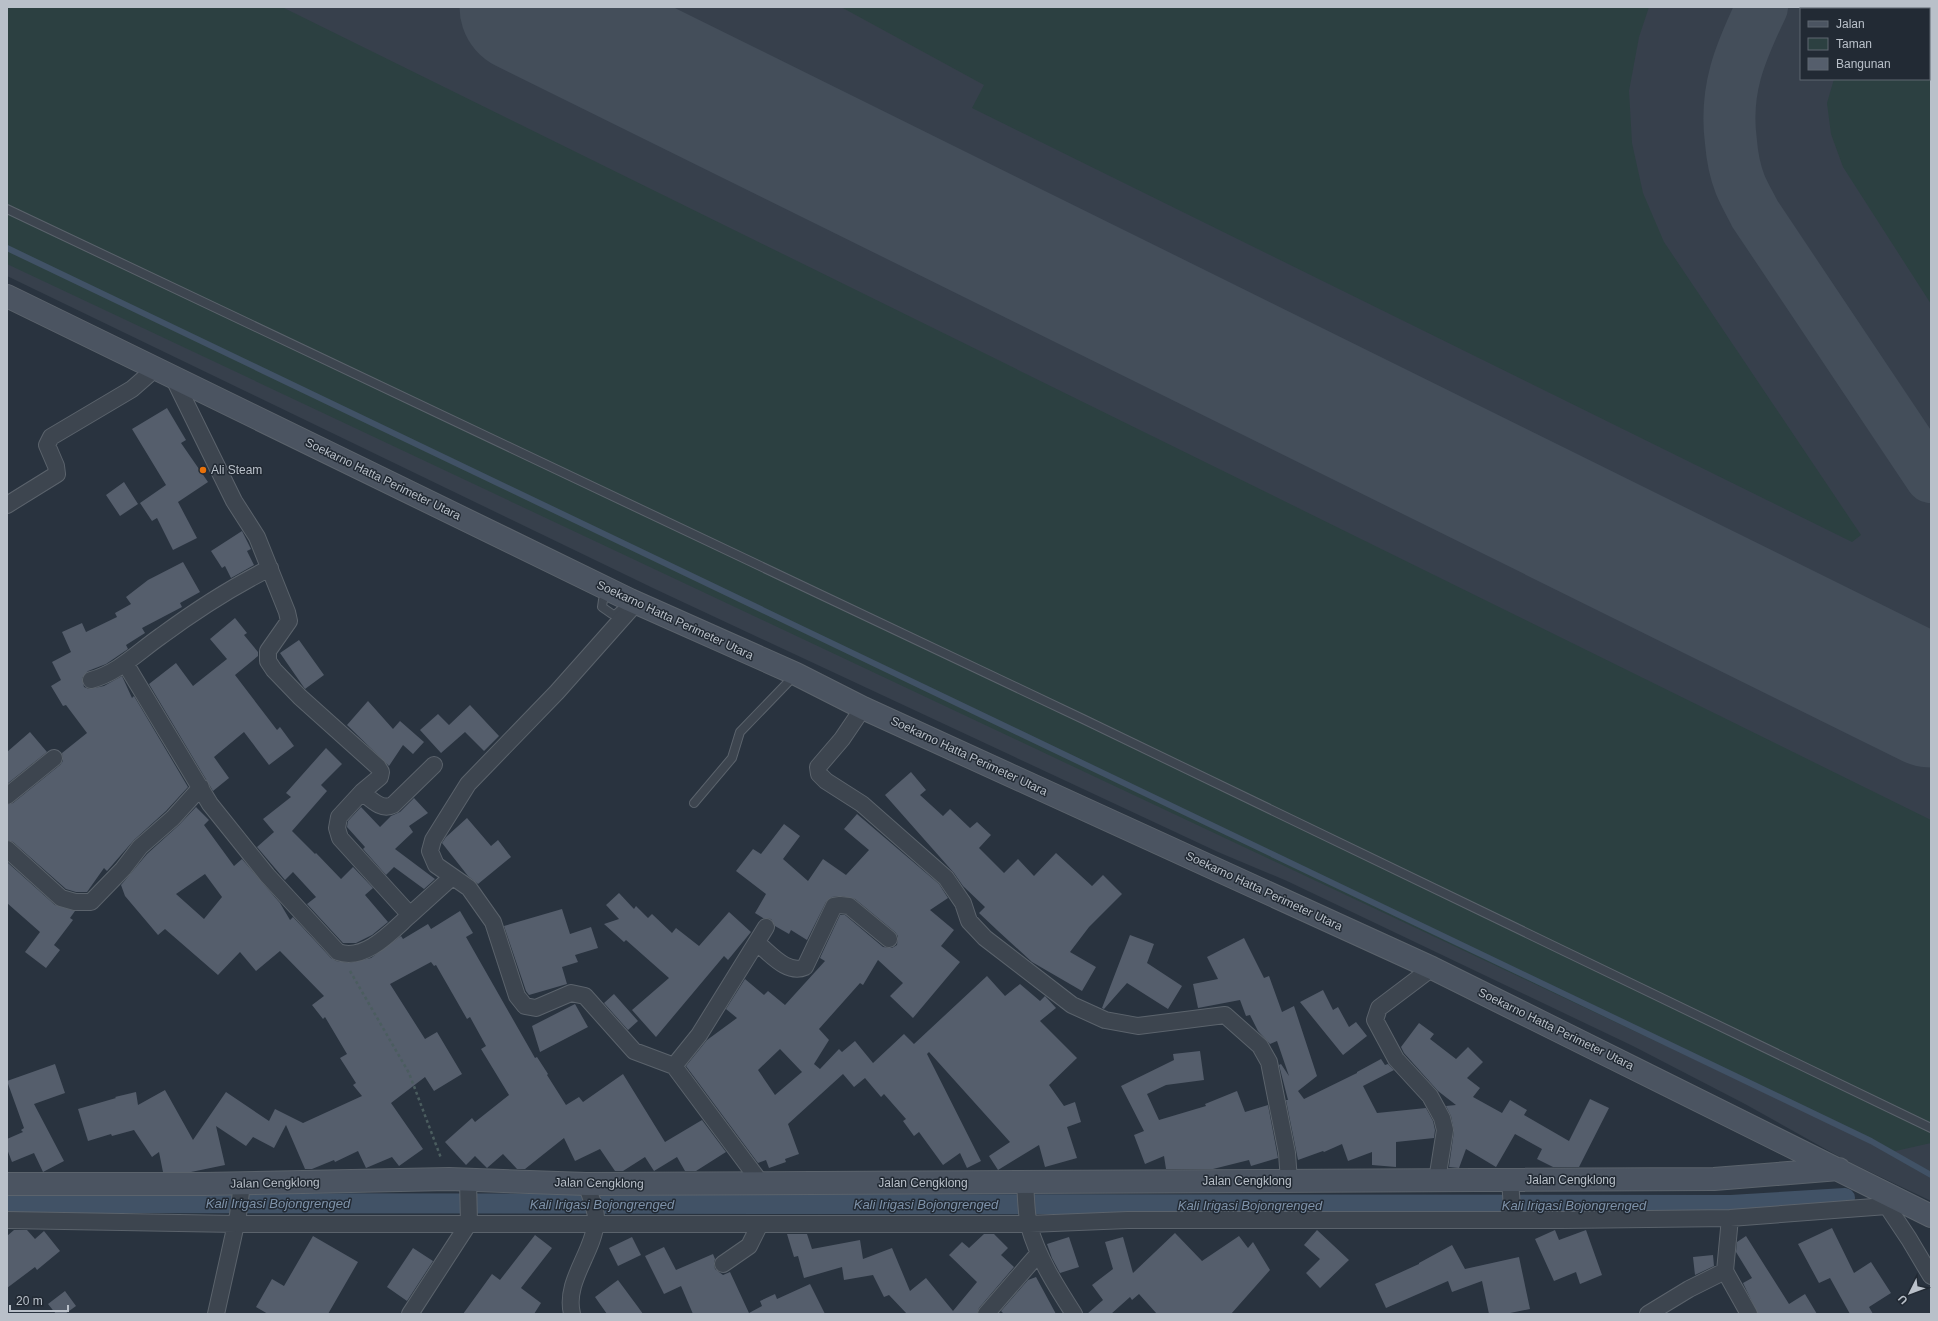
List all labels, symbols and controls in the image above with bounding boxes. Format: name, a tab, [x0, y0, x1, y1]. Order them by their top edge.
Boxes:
legend	[1800, 8, 1930, 80]
text: Jalan	[1836, 17, 1865, 31]
text: Taman	[1836, 37, 1872, 51]
text: Bangunan	[1836, 57, 1891, 71]
street label: Soekarno Hatta Perimeter Utara	[303, 435, 463, 523]
place label: Ali Steam	[211, 463, 262, 477]
marker: Ali Steam	[198, 465, 208, 475]
street label: Soekarno Hatta Perimeter Utara	[594, 577, 756, 663]
street label: Soekarno Hatta Perimeter Utara	[888, 713, 1050, 799]
street label: Soekarno Hatta Perimeter Utara	[1183, 848, 1345, 934]
street label: Soekarno Hatta Perimeter Utara	[1476, 985, 1636, 1073]
street label: Jalan Cengklong	[1526, 1173, 1616, 1187]
street label: Jalan Cengklong	[1202, 1174, 1292, 1188]
street label: Jalan Cengklong	[230, 1175, 320, 1191]
street label: Jalan Cengklong	[554, 1175, 644, 1191]
street label: Jalan Cengklong	[878, 1176, 968, 1190]
water label: Kali Irigasi Bojongrenged	[206, 1196, 351, 1211]
water label: Kali Irigasi Bojongrenged	[530, 1197, 675, 1212]
water label: Kali Irigasi Bojongrenged	[854, 1197, 999, 1212]
water label: Kali Irigasi Bojongrenged	[1178, 1198, 1323, 1213]
water label: Kali Irigasi Bojongrenged	[1502, 1198, 1647, 1213]
north arrow	[1890, 1273, 1930, 1313]
scale bar	[10, 1287, 68, 1313]
text: U	[1895, 1293, 1910, 1307]
text: 20 m	[16, 1294, 43, 1308]

